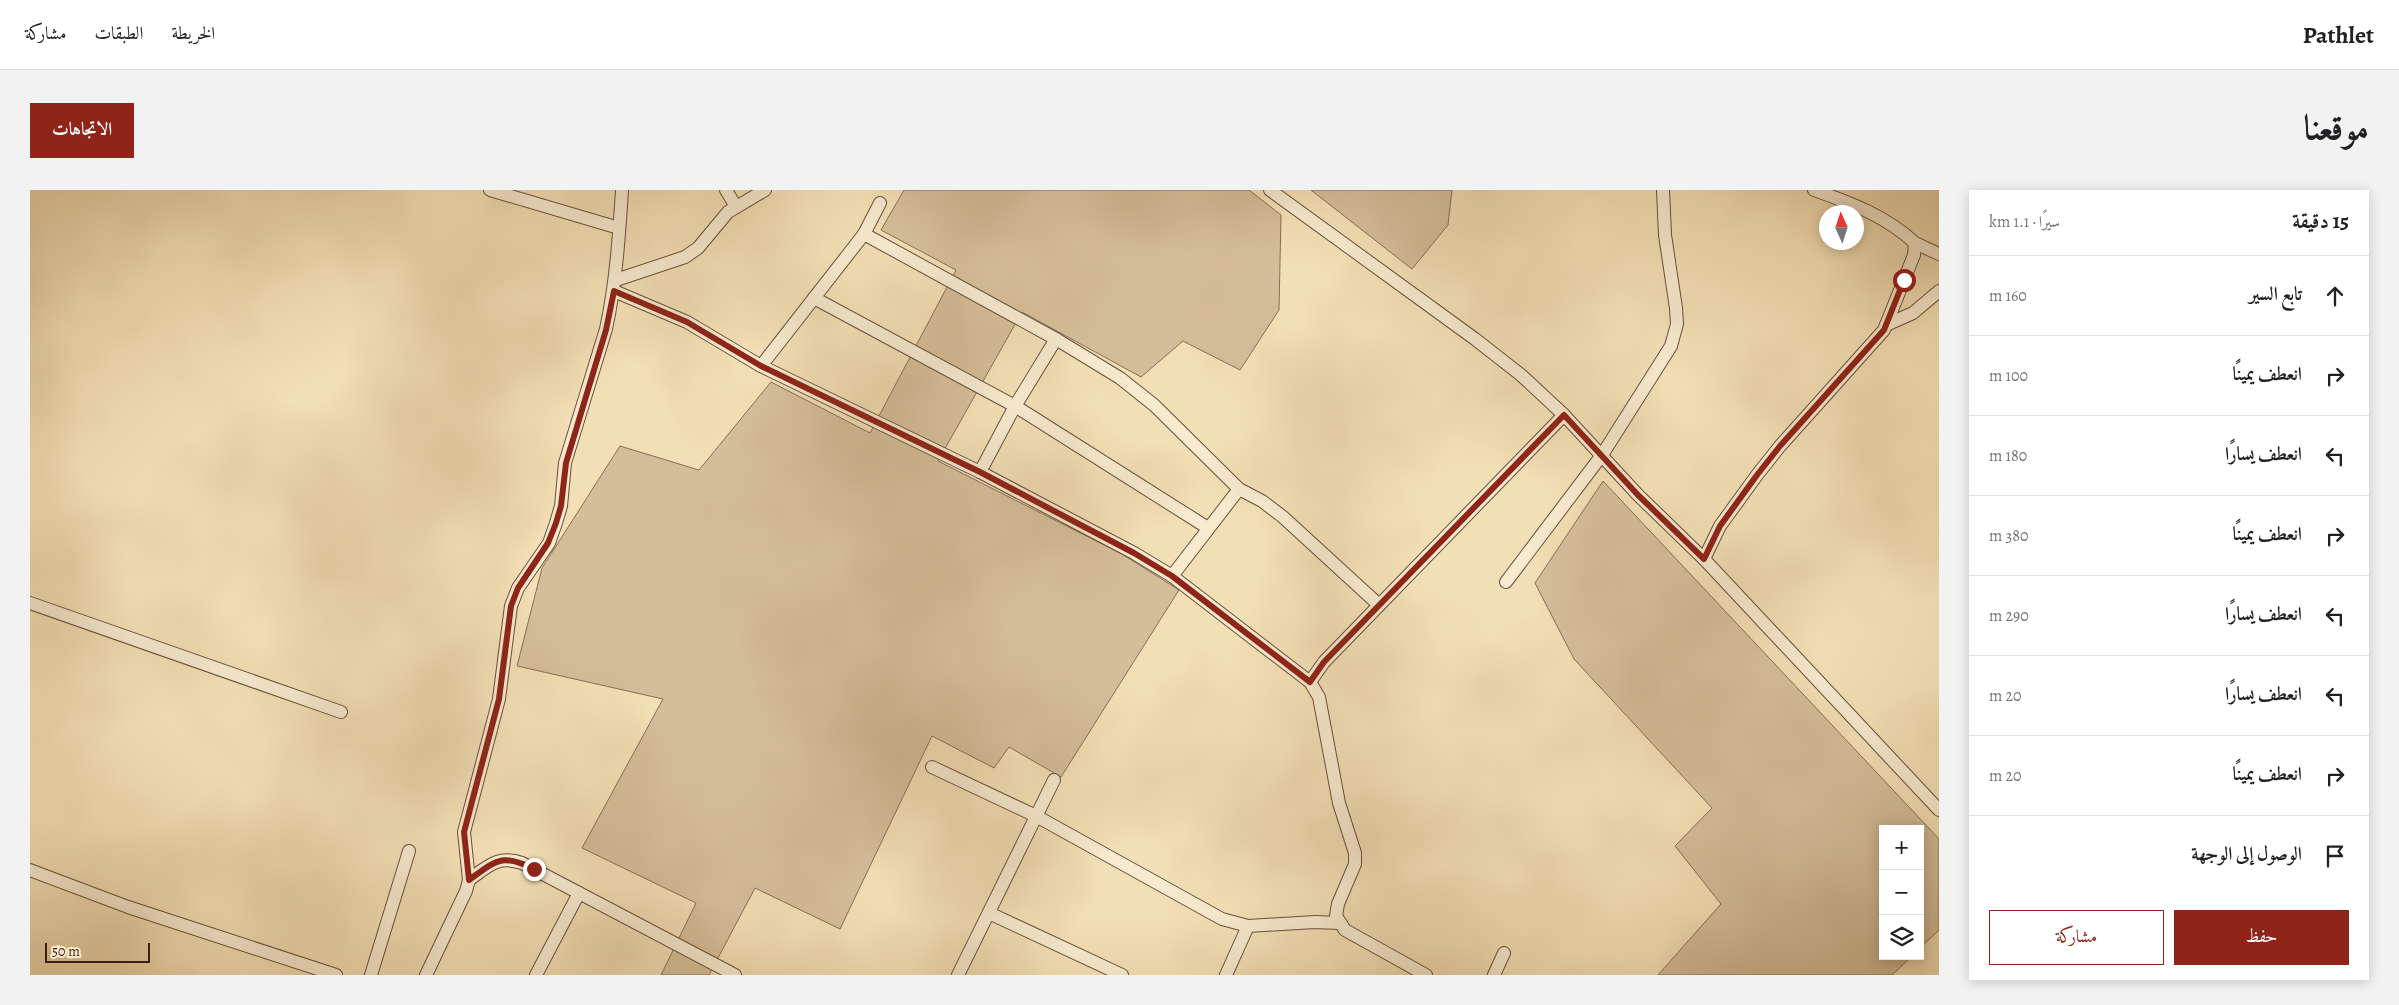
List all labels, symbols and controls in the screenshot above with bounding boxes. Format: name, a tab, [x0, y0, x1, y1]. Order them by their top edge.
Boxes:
text: Pathlet	[2303, 19, 2374, 51]
text: مشاركة	[25, 21, 66, 45]
text: الطبقات	[94, 21, 143, 45]
text: الخريطة	[171, 21, 215, 45]
button: الاتجاهات	[30, 103, 134, 158]
text: موقعنا	[2304, 103, 2369, 151]
north arrow	[1819, 205, 1864, 250]
text: 15 دقيقة	[2292, 207, 2349, 235]
text: سيرًا · 1.1 km	[1989, 211, 2060, 233]
route start	[1893, 269, 1916, 292]
text: تابع السير	[2249, 281, 2302, 307]
icon: ahead	[2321, 282, 2349, 310]
text: 160 m	[1989, 285, 2027, 307]
text: انعطف يمينًا	[2232, 361, 2302, 387]
icon: right	[2321, 362, 2349, 390]
text: 100 m	[1989, 365, 2028, 387]
text: انعطف يسارًا	[2225, 441, 2302, 467]
icon: left	[2321, 442, 2349, 470]
text: 180 m	[1989, 445, 2027, 467]
text: انعطف يمينًا	[2232, 521, 2302, 547]
icon: right	[2321, 522, 2349, 550]
text: 380 m	[1989, 525, 2028, 547]
text: انعطف يسارًا	[2225, 601, 2302, 627]
icon: left	[2321, 602, 2349, 630]
text: 290 m	[1989, 605, 2029, 627]
text: انعطف يسارًا	[2225, 681, 2302, 707]
icon: left	[2321, 682, 2349, 710]
text: 20 m	[1989, 685, 2022, 707]
text: انعطف يمينًا	[2232, 761, 2302, 787]
icon: right	[2321, 762, 2349, 790]
text: 20 m	[1989, 765, 2022, 787]
map controls	[1879, 825, 1924, 960]
button: +	[1879, 825, 1924, 870]
text: الوصول إلى الوجهة	[2191, 841, 2302, 867]
icon: arrive	[2321, 842, 2349, 870]
route end	[523, 858, 546, 881]
button: −	[1879, 870, 1924, 915]
button: مشاركة	[1989, 910, 2164, 965]
button: حفظ	[2174, 910, 2349, 965]
button: layers	[1879, 915, 1924, 960]
scale bar	[45, 940, 150, 963]
text: 50 m	[52, 942, 80, 961]

